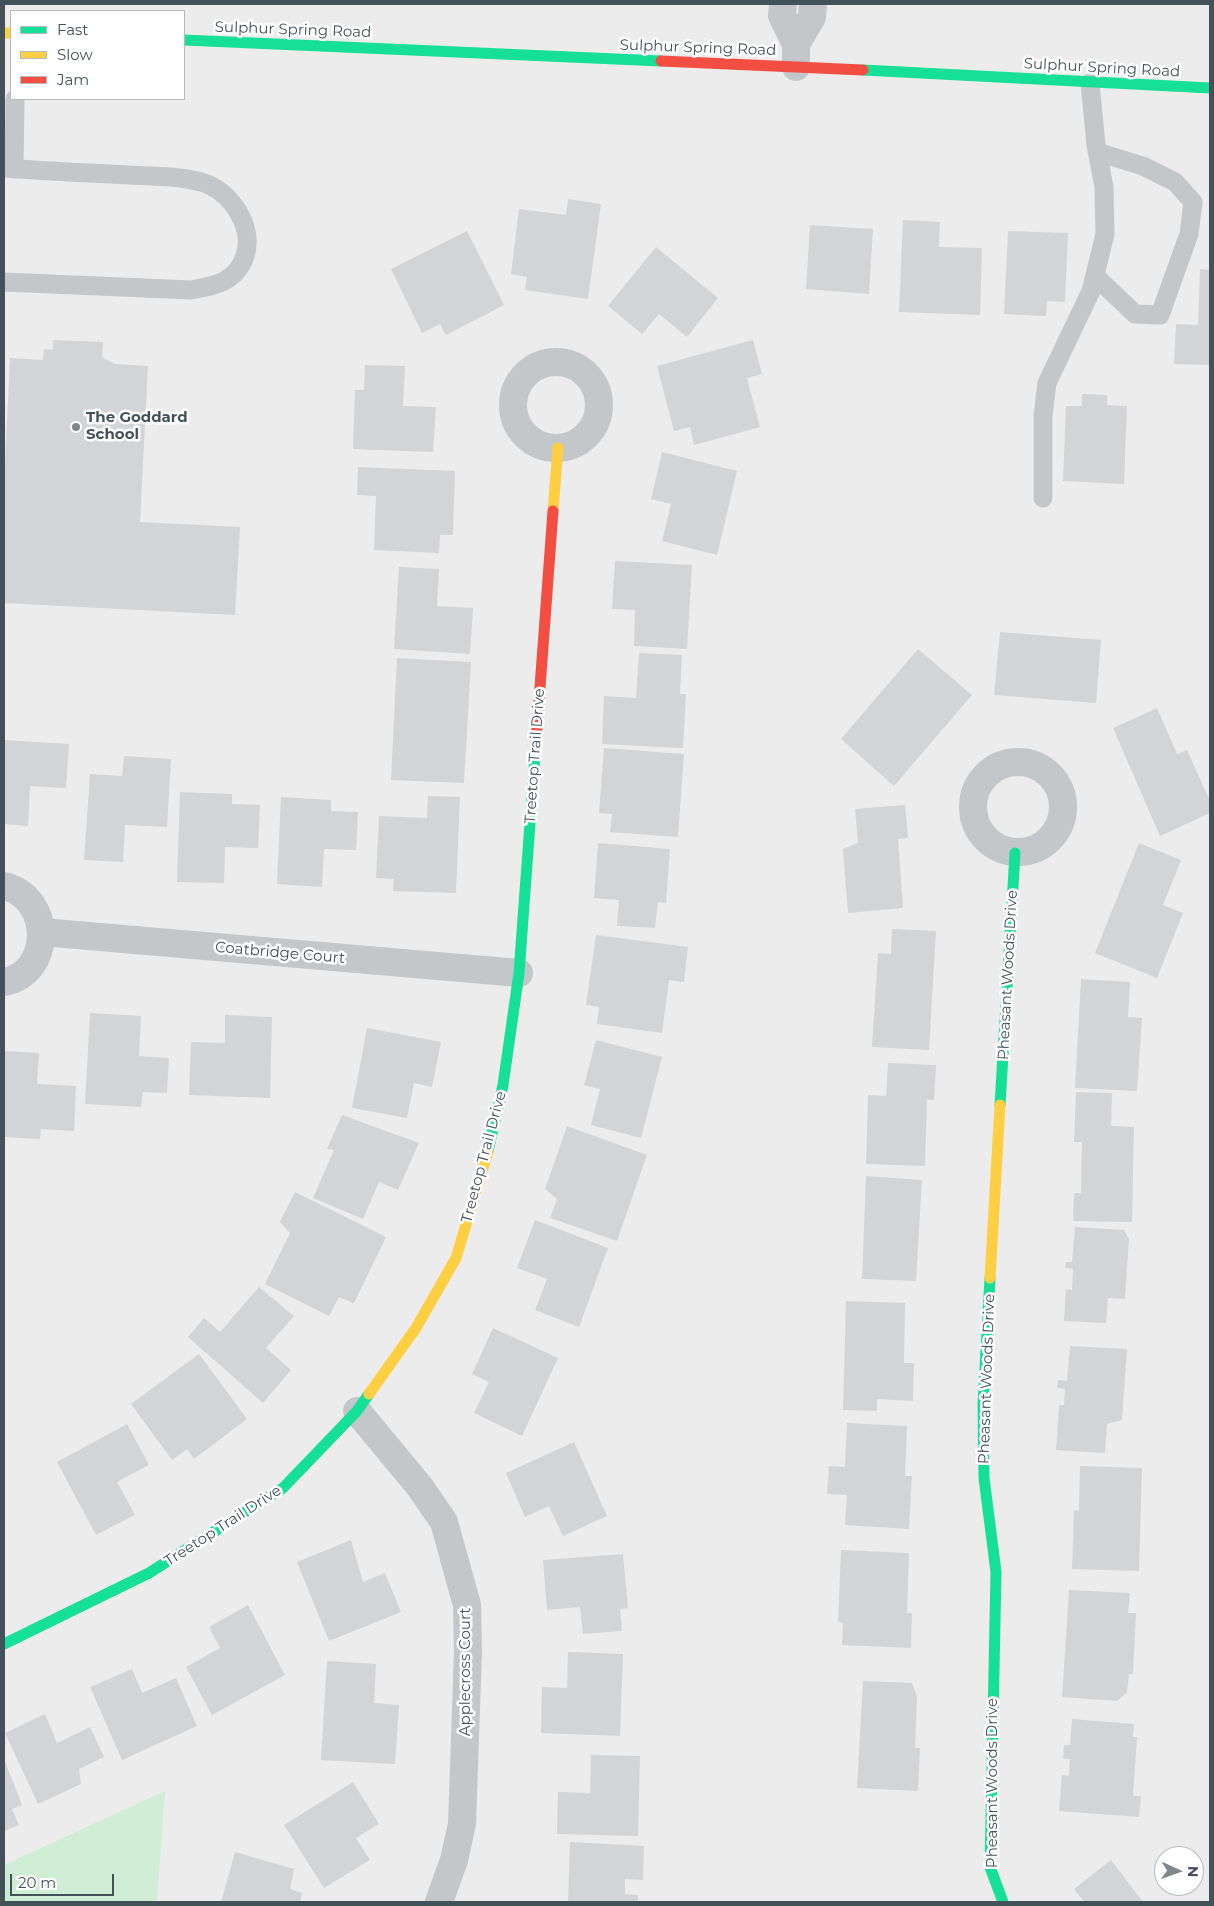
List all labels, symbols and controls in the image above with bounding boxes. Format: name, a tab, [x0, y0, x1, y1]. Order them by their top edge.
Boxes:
legend	[10, 10, 185, 100]
street label: Sulphur Spring Road	[214, 18, 372, 42]
text: Fast	[57, 20, 88, 39]
street label: Sulphur Spring Road	[619, 36, 777, 60]
text: Slow	[57, 45, 93, 64]
street label: Sulphur Spring Road	[1023, 55, 1181, 81]
text: Jam	[57, 70, 89, 89]
place label: The Goddard School	[86, 409, 188, 444]
marker: The Goddard School	[70, 421, 82, 433]
street label: Treetop Trail Drive	[521, 688, 549, 824]
street label: Pheasant Woods Drive	[995, 890, 1021, 1060]
street label: Coatbridge Court	[214, 938, 346, 968]
street label: Treetop Trail Drive	[458, 1089, 510, 1225]
street label: Pheasant Woods Drive	[975, 1294, 999, 1464]
street label: Treetop Trail Drive	[161, 1482, 285, 1570]
street label: Applecross Court	[457, 1608, 475, 1736]
street label: Pheasant Woods Drive	[984, 1698, 1002, 1868]
north arrow	[1154, 1846, 1204, 1896]
scale bar	[12, 1864, 116, 1896]
text: N	[1184, 1866, 1202, 1877]
text: 20 m	[18, 1873, 56, 1892]

